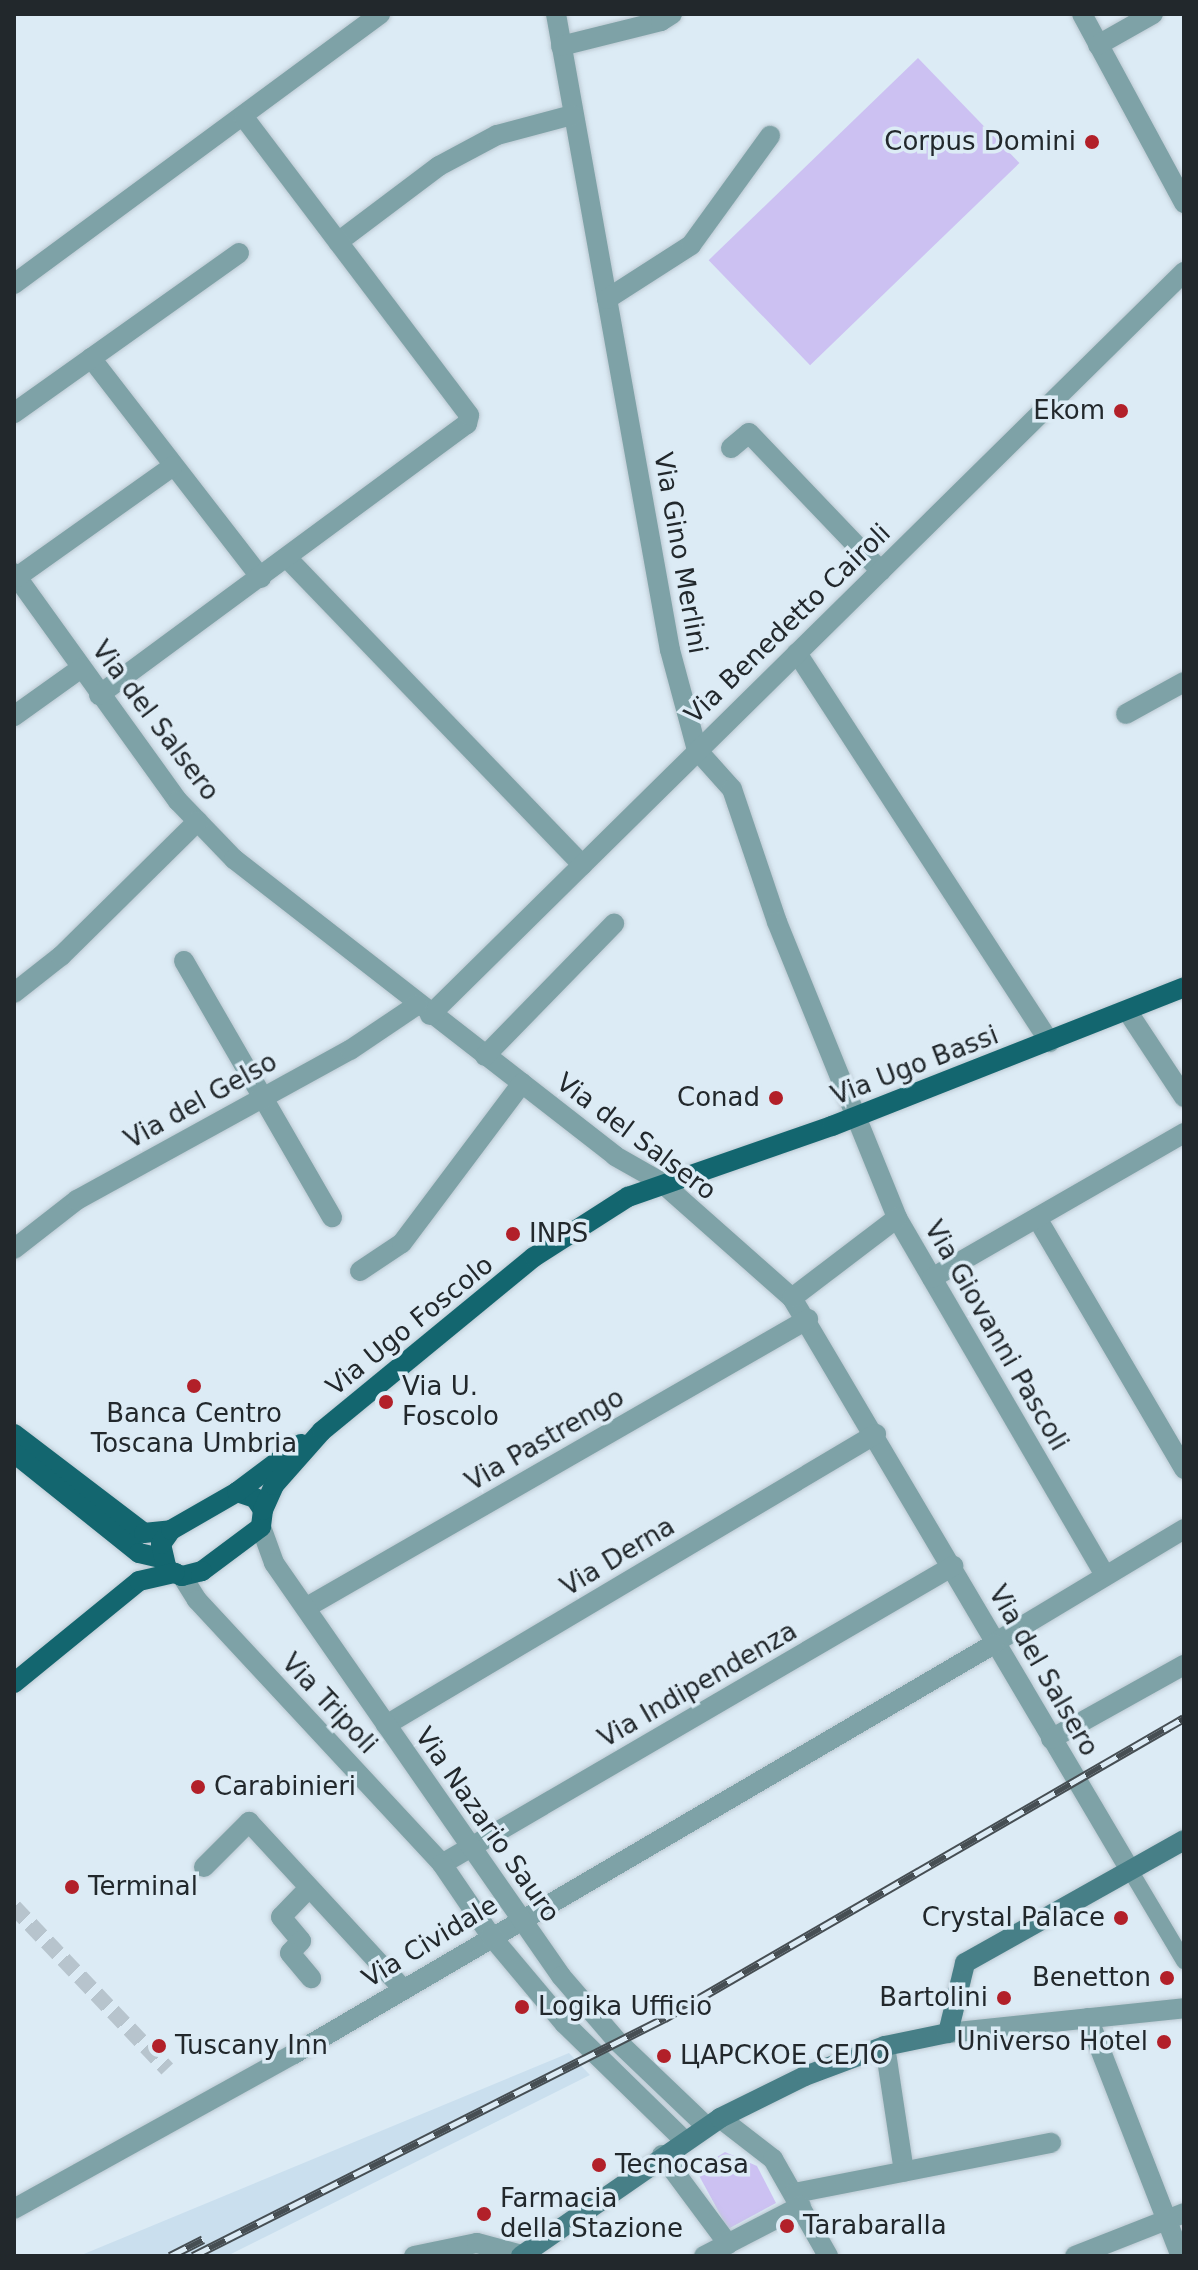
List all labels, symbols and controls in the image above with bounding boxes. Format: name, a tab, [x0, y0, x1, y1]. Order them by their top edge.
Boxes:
place label: Corpus Domini	[884, 126, 1076, 158]
marker: Corpus Domini	[1083, 133, 1101, 151]
place label: Ekom	[1033, 395, 1105, 427]
marker: Ekom	[1112, 402, 1130, 420]
street label: Via Gino Merlini	[647, 450, 713, 656]
street label: Via Benedetto Cairoli	[679, 518, 897, 730]
street label: Via del Salsero	[85, 635, 225, 807]
street label: Via Ugo Bassi	[827, 1020, 1003, 1112]
street label: Via del Gelso	[119, 1046, 283, 1156]
street label: Via del Salsero	[550, 1067, 722, 1207]
place label: Conad	[677, 1082, 760, 1114]
marker: Conad	[767, 1089, 785, 1107]
street label: Via Giovanni Pascoli	[917, 1215, 1075, 1457]
place label: INPS	[529, 1218, 588, 1250]
marker: INPS	[504, 1225, 522, 1243]
street label: Via Ugo Foscolo	[320, 1249, 500, 1403]
place label: Via U. Foscolo	[402, 1371, 499, 1432]
marker: Banca Centro Toscana Umbria	[185, 1377, 203, 1395]
street label: Via Pastrengo	[460, 1382, 630, 1498]
marker: Via U. Foscolo	[377, 1393, 395, 1411]
place label: Banca Centro Toscana Umbria	[91, 1398, 297, 1460]
street label: Via Derna	[555, 1511, 681, 1603]
street label: Via del Salsero	[982, 1580, 1104, 1762]
street label: Via Indipendenza	[593, 1615, 803, 1755]
street label: Via Tripoli	[275, 1647, 383, 1761]
street label: Via Nazario Sauro	[408, 1722, 566, 1928]
place label: Carabinieri	[214, 1771, 356, 1803]
marker: Carabinieri	[189, 1778, 207, 1796]
place label: Terminal	[88, 1871, 198, 1903]
marker: Terminal	[63, 1878, 81, 1896]
street label: Via Cividale	[357, 1889, 503, 1995]
place label: Crystal Palace	[922, 1902, 1105, 1934]
marker: Crystal Palace	[1112, 1909, 1130, 1927]
place label: Benetton	[1032, 1962, 1151, 1994]
marker: Benetton	[1158, 1969, 1176, 1987]
place label: Bartolini	[879, 1982, 988, 2014]
marker: Bartolini	[995, 1989, 1013, 2007]
place label: Logika Ufficio	[538, 1991, 712, 2023]
marker: Logika Ufficio	[513, 1998, 531, 2016]
place label: Universo Hotel	[957, 2026, 1148, 2058]
place label: Tuscany Inn	[175, 2030, 328, 2062]
marker: Universo Hotel	[1155, 2033, 1173, 2051]
marker: Tuscany Inn	[150, 2037, 168, 2055]
place label: ЦАРСКОЕ СЕЛО	[680, 2040, 890, 2072]
marker: ЦАРСКОЕ СЕЛО	[655, 2047, 673, 2065]
place label: Tecnocasa	[615, 2149, 749, 2181]
marker: Tecnocasa	[590, 2156, 608, 2174]
place label: Farmacia della Stazione	[500, 2183, 683, 2244]
marker: Farmacia della Stazione	[475, 2205, 493, 2223]
place label: Tarabaralla	[803, 2210, 947, 2242]
marker: Tarabaralla	[778, 2217, 796, 2235]

